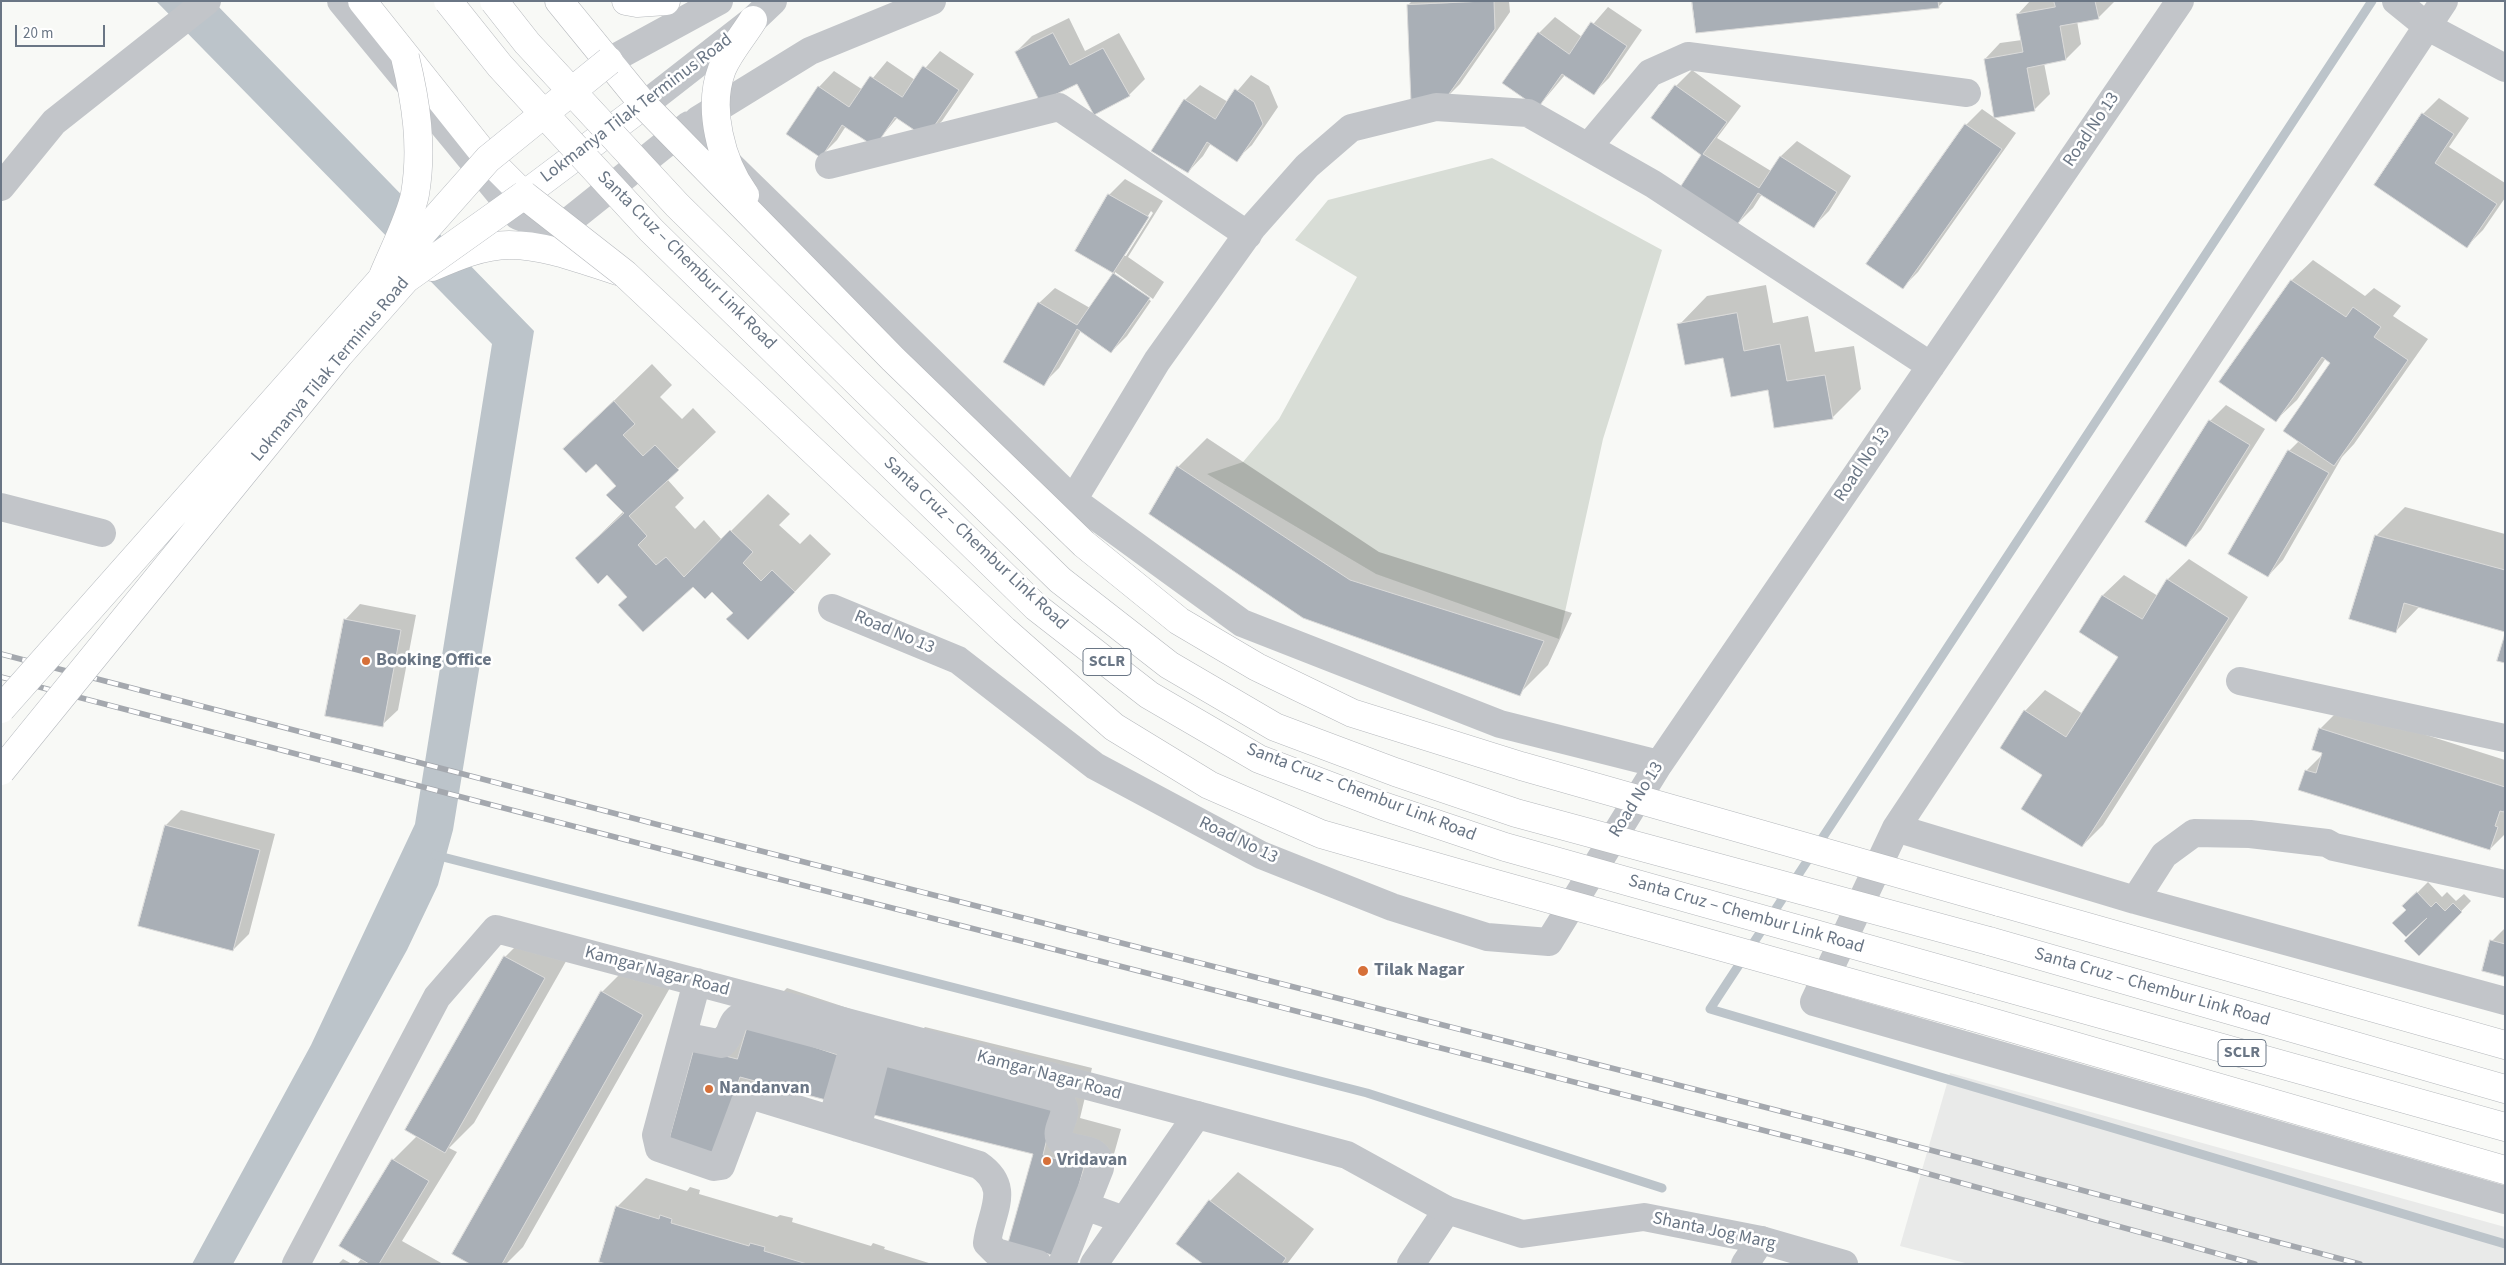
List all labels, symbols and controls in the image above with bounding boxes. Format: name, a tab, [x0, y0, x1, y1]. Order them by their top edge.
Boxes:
scale bar	[18, 15, 108, 47]
text: 20 m	[23, 23, 53, 44]
street label: Lokmanya Tilak Terminus Road	[537, 30, 737, 188]
street label: Road No 13	[2059, 89, 2125, 171]
street label: Santa Cruz – Chembur Link Road	[592, 167, 780, 355]
street label: Lokmanya Tilak Terminus Road	[247, 273, 415, 467]
street label: Road No 13	[1830, 424, 1896, 506]
street label: Santa Cruz – Chembur Link Road	[878, 453, 1072, 635]
street label: Road No 13	[851, 606, 937, 660]
road number: SCLR	[1083, 649, 1131, 676]
place label: Booking Office	[376, 650, 492, 672]
marker: Booking Office	[360, 655, 372, 667]
street label: Santa Cruz – Chembur Link Road	[1243, 739, 1479, 847]
street label: Road No 13	[1605, 758, 1669, 842]
street label: Road No 13	[1195, 813, 1281, 869]
street label: Santa Cruz – Chembur Link Road	[1626, 871, 1866, 959]
street label: Kamgar Nagar Road	[582, 942, 732, 1002]
street label: Santa Cruz – Chembur Link Road	[2032, 944, 2272, 1032]
place label: Tilak Nagar	[1374, 960, 1464, 982]
marker: Tilak Nagar	[1356, 964, 1370, 978]
road number: SCLR	[2218, 1040, 2266, 1066]
street label: Kamgar Nagar Road	[974, 1046, 1124, 1106]
place label: Nandanvan	[719, 1078, 810, 1100]
marker: Nandanvan	[703, 1083, 715, 1095]
place label: Vridavan	[1057, 1150, 1127, 1172]
marker: Vridavan	[1041, 1155, 1053, 1167]
street label: Shanta Jog Marg	[1651, 1208, 1777, 1256]

